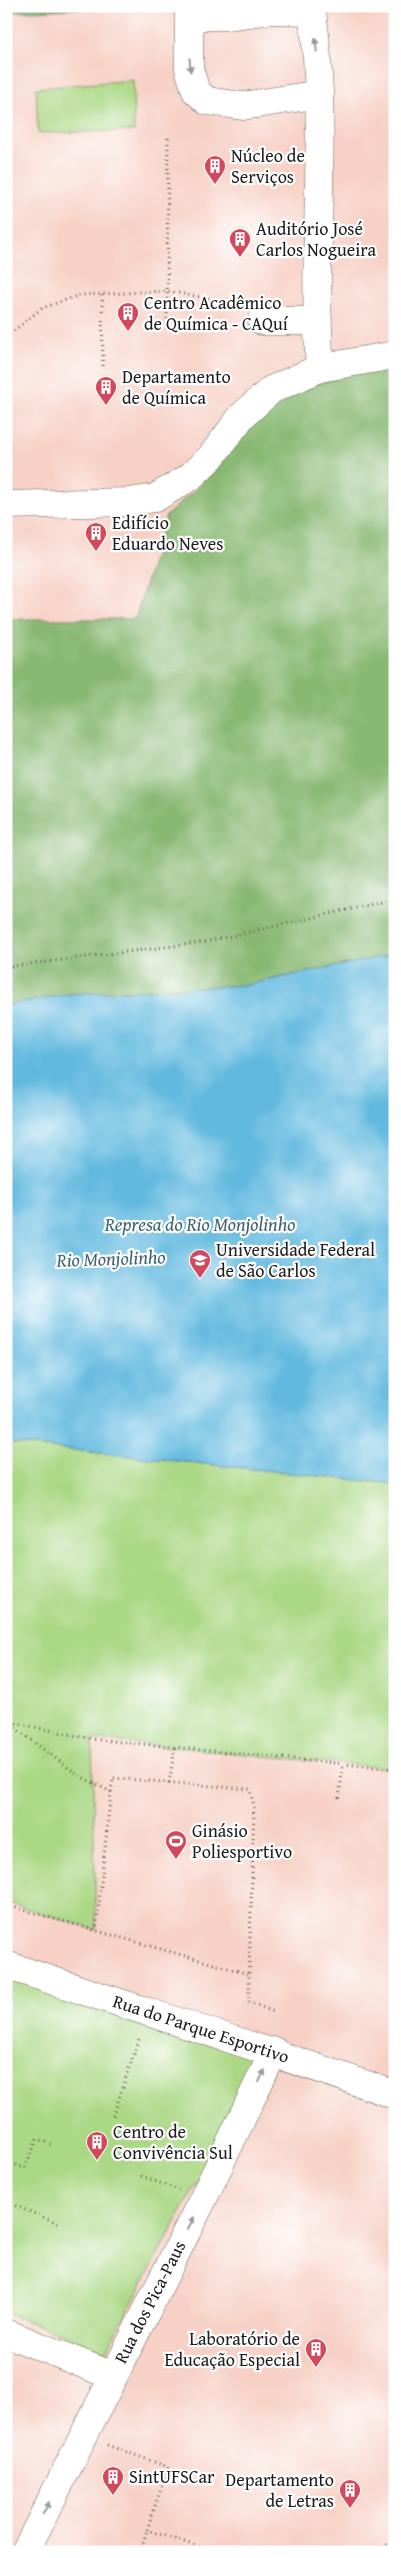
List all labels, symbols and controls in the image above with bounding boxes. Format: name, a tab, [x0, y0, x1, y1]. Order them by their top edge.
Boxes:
one-way arrow	[312, 37, 320, 53]
one-way arrow	[186, 57, 194, 73]
place label: Núcleo de Serviços	[231, 142, 305, 190]
building icon: Núcleo de Serviços	[203, 154, 227, 185]
place label: Auditório José Carlos Nogueira	[256, 215, 376, 263]
building icon: Auditório José Carlos Nogueira	[228, 227, 252, 258]
place label: Centro Acadêmico de Química - CAQuí	[144, 289, 289, 337]
building icon: Centro Acadêmico de Química - CAQuí	[116, 301, 140, 332]
place label: Departamento de Química	[122, 363, 231, 411]
building icon: Departamento de Química	[94, 375, 118, 406]
place label: Edifício Eduardo Neves	[112, 509, 223, 557]
building icon: Edifício Eduardo Neves	[84, 521, 108, 552]
water label: Represa do Rio Monjolinho	[104, 1210, 295, 1238]
place label: Universidade Federal de São Carlos	[216, 1236, 375, 1284]
water label: Rio Monjolinho	[55, 1242, 166, 1274]
school or university icon: Universidade Federal de São Carlos	[188, 1248, 212, 1279]
place label: Ginásio Poliesportivo	[192, 1817, 292, 1865]
sports icon: Ginásio Poliesportivo	[164, 1829, 188, 1860]
street label: Rua do Parque Esportivo	[109, 1987, 293, 2070]
one-way arrow	[258, 2069, 266, 2084]
place label: Centro de Convivência Sul	[113, 2118, 233, 2166]
building icon: Centro de Convivência Sul	[85, 2130, 109, 2161]
one-way arrow	[187, 2215, 195, 2230]
street label: Rua dos Pica-Paus	[107, 2236, 192, 2368]
place label: Laboratório de Educação Especial	[164, 2325, 300, 2373]
building icon: Laboratório de Educação Especial	[304, 2337, 328, 2368]
place label: SintUFSCar	[129, 2463, 215, 2490]
building icon: SintUFSCar	[101, 2465, 125, 2496]
place label: Departamento de Letras	[225, 2466, 334, 2514]
building icon: Departamento de Letras	[338, 2478, 362, 2509]
one-way arrow	[43, 2501, 51, 2515]

